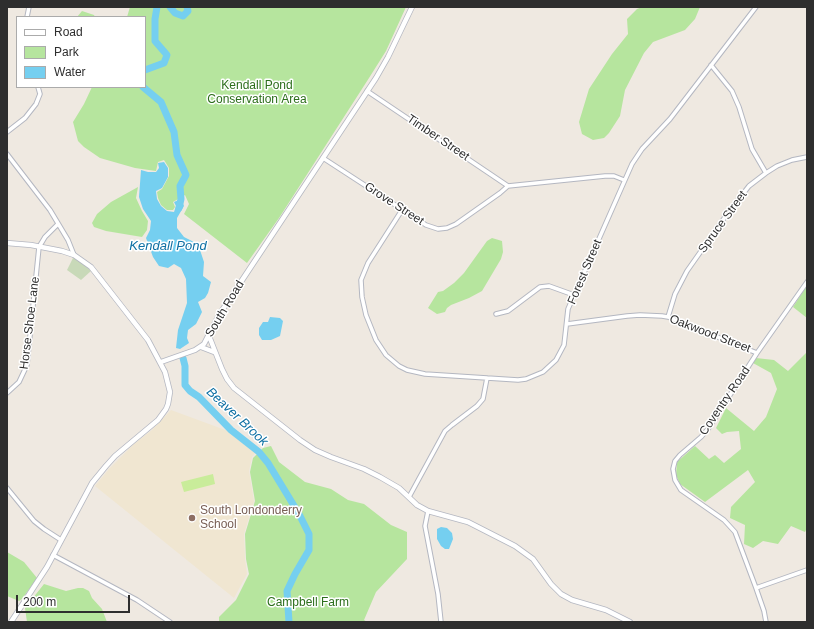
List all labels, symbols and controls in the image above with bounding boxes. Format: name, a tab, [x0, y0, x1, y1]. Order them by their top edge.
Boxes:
legend	[16, 16, 146, 88]
text: Road	[54, 25, 83, 39]
text: Park	[54, 45, 79, 59]
text: Water	[54, 65, 86, 79]
park label: Kendall Pond Conservation Area	[207, 79, 307, 107]
street label: Timber Street	[404, 112, 472, 164]
street label: Grove Street	[362, 179, 426, 229]
street label: Spruce Street	[696, 188, 750, 256]
street label: Forest Street	[565, 237, 605, 307]
water label: Kendall Pond	[129, 238, 207, 254]
street label: Horse Shoe Lane	[17, 276, 43, 370]
street label: South Road	[203, 278, 247, 340]
street label: Oakwood Street	[667, 312, 753, 356]
street label: Coventry Road	[697, 364, 753, 438]
water label: Beaver Brook	[203, 384, 271, 450]
place label: South Londonderry School	[200, 504, 302, 532]
marker: South Londonderry School	[187, 513, 197, 523]
scale bar	[18, 587, 132, 613]
text: 200 m	[23, 595, 56, 609]
park label: Campbell Farm	[267, 596, 349, 610]

